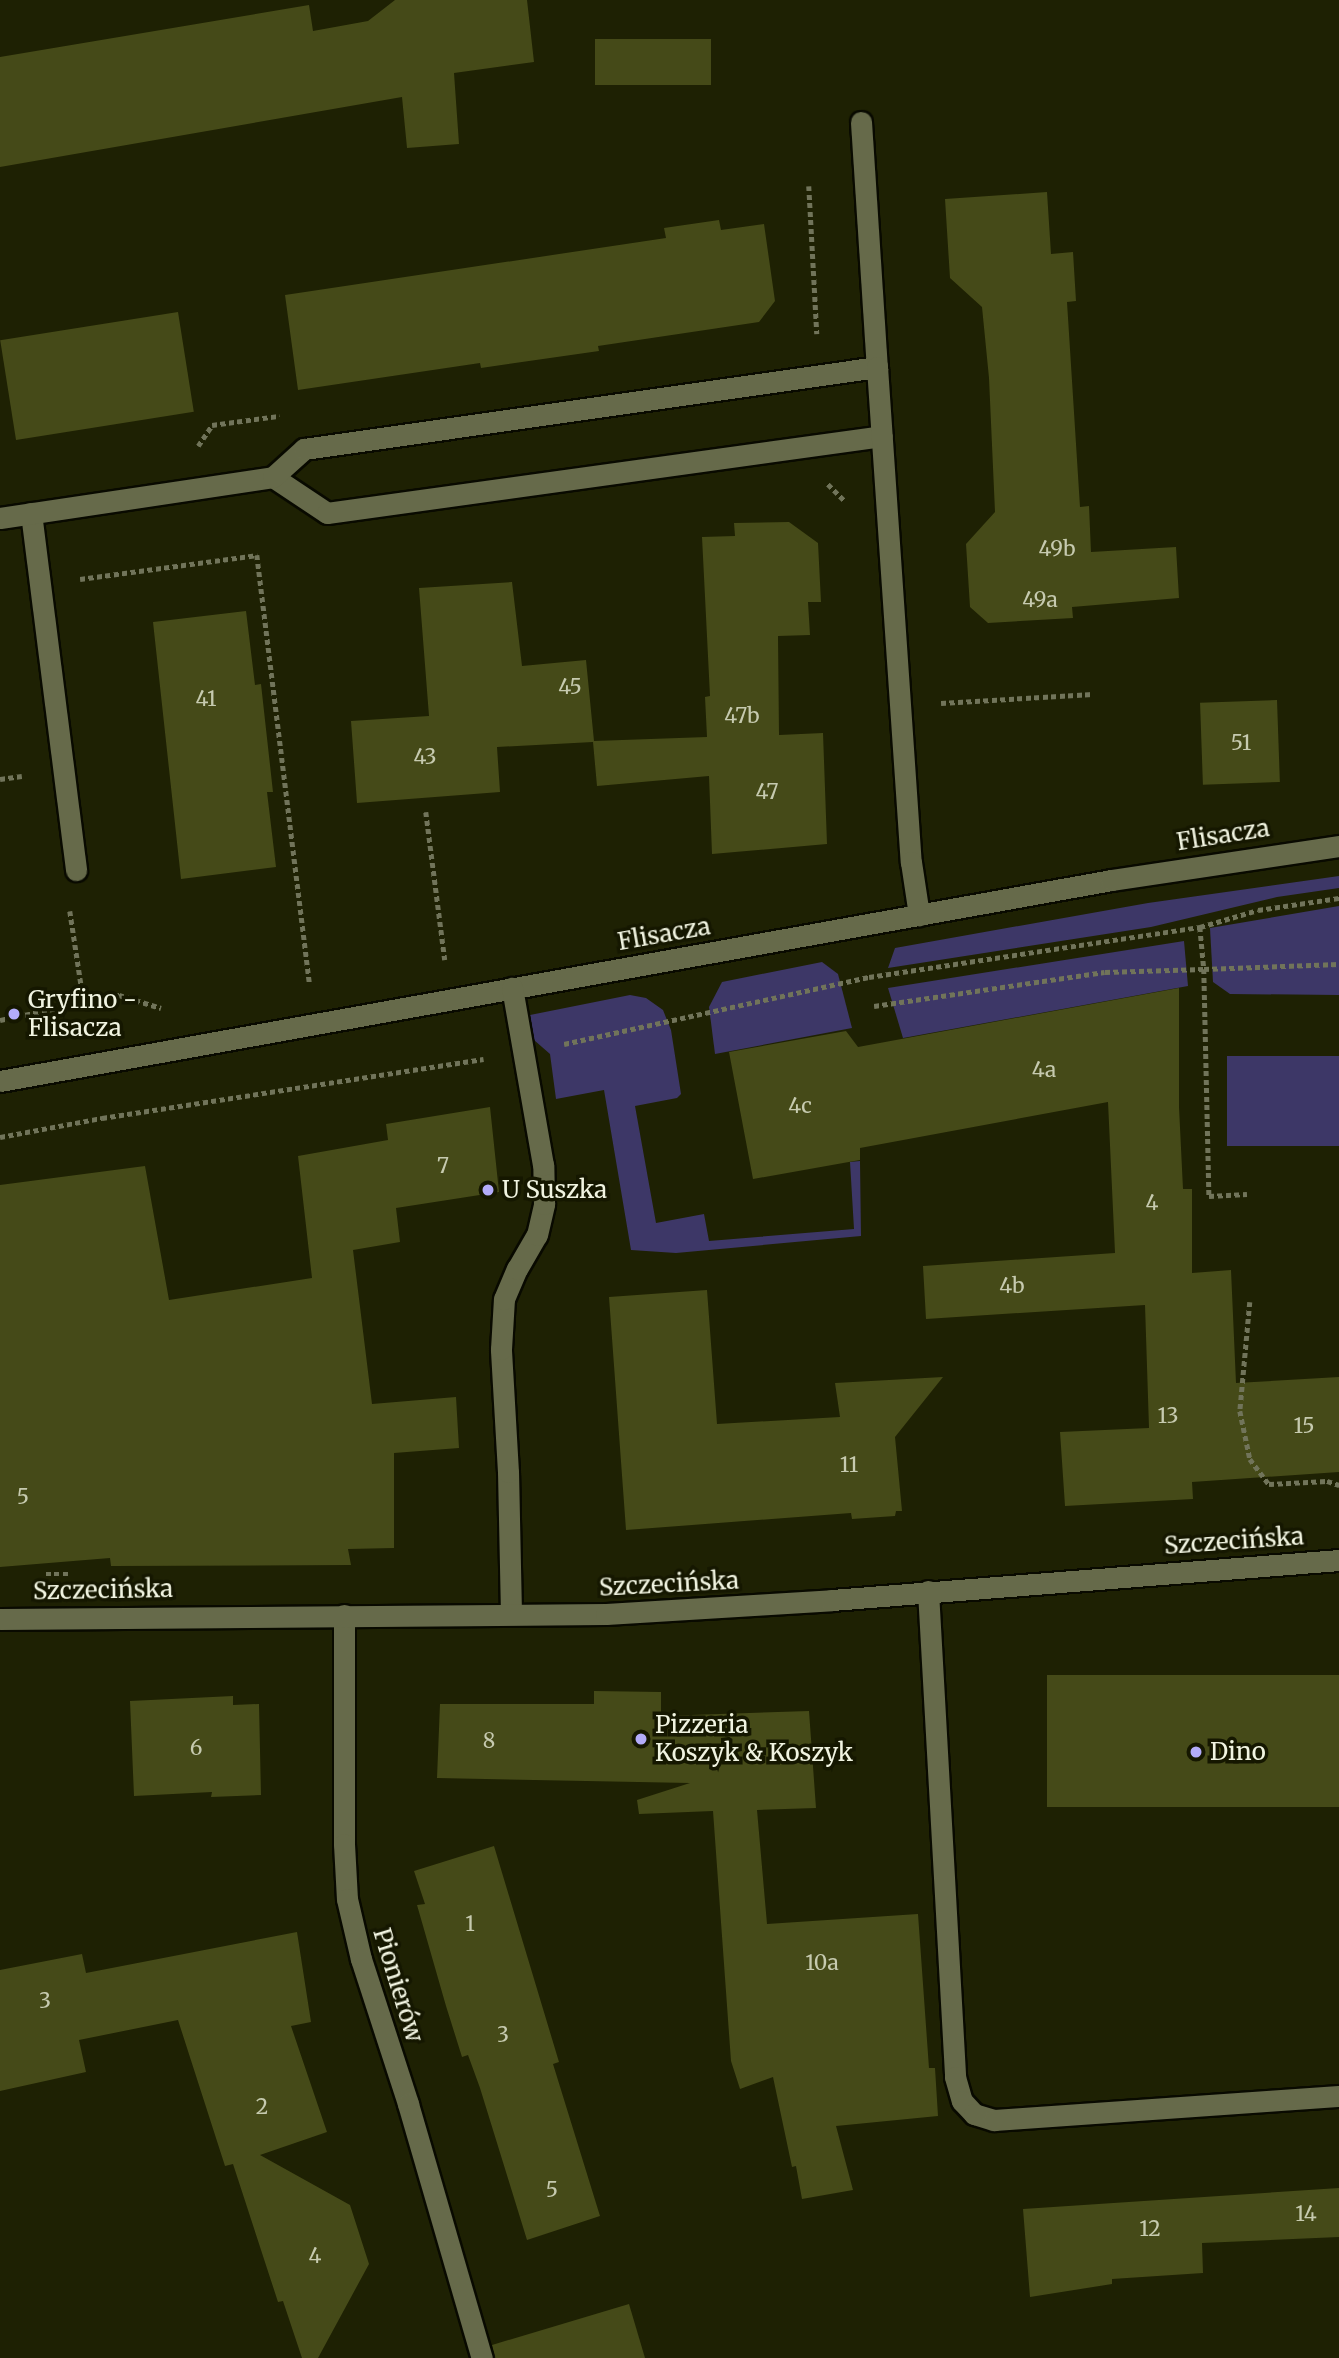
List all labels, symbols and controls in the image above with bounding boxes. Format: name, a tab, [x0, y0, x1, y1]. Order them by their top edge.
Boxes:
house number: 49b	[1039, 536, 1075, 562]
house number: 49a	[1022, 587, 1058, 613]
house number: 45	[558, 674, 582, 700]
house number: 41	[196, 686, 216, 712]
house number: 47b	[724, 703, 760, 729]
house number: 51	[1231, 730, 1251, 756]
house number: 43	[413, 744, 437, 770]
house number: 47	[756, 779, 778, 805]
street label: Flisacza	[1174, 813, 1272, 857]
street label: Flisacza	[615, 912, 713, 956]
place label: Gryfino - Flisacza	[28, 986, 137, 1042]
marker: Gryfino - Flisacza	[6, 1006, 22, 1022]
house number: 4a	[1032, 1057, 1056, 1083]
house number: 4c	[788, 1093, 812, 1119]
house number: 7	[437, 1153, 449, 1179]
place label: U Suszka	[502, 1176, 607, 1204]
marker: U Suszka	[480, 1182, 496, 1198]
house number: 4	[1146, 1190, 1158, 1216]
house number: 4b	[999, 1273, 1025, 1299]
house number: 13	[1158, 1403, 1178, 1429]
house number: 15	[1293, 1413, 1315, 1439]
house number: 11	[840, 1452, 858, 1478]
house number: 5	[17, 1484, 29, 1510]
street label: Szczecińska	[1163, 1522, 1305, 1560]
street label: Szczecińska	[598, 1566, 740, 1602]
street label: Szczecińska	[33, 1574, 173, 1606]
place label: Pizzeria Koszyk & Koszyk	[655, 1711, 853, 1767]
house number: 8	[483, 1728, 495, 1754]
marker: Pizzeria Koszyk & Koszyk	[633, 1731, 649, 1747]
house number: 6	[190, 1735, 202, 1761]
place label: Dino	[1210, 1738, 1266, 1766]
marker: Dino	[1188, 1744, 1204, 1760]
house number: 1	[465, 1911, 475, 1937]
street label: Pionierów	[367, 1925, 429, 2045]
house number: 10a	[805, 1950, 839, 1976]
house number: 3	[39, 1988, 51, 2014]
house number: 3	[497, 2022, 509, 2048]
house number: 2	[256, 2094, 268, 2120]
house number: 5	[546, 2177, 558, 2203]
house number: 14	[1295, 2201, 1317, 2227]
house number: 12	[1139, 2216, 1161, 2242]
house number: 4	[309, 2243, 321, 2269]

